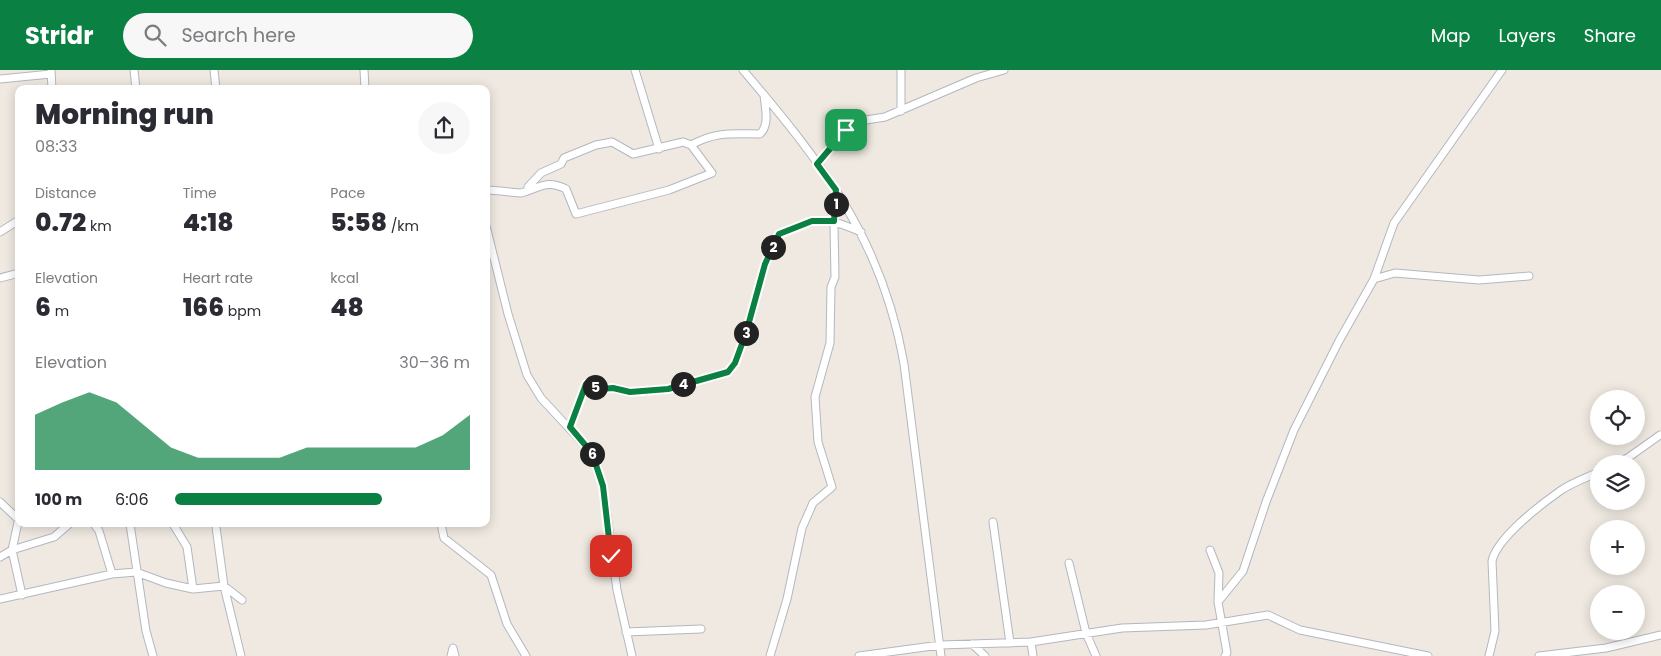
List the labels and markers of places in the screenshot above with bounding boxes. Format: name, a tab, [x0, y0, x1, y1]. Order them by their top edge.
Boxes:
pin	[825, 109, 867, 151]
pin: 1	[824, 192, 848, 216]
pin: 2	[760, 234, 786, 260]
pin: 3	[734, 320, 758, 346]
pin: 4	[670, 372, 696, 396]
pin: 5	[582, 374, 608, 400]
pin: 6	[580, 442, 604, 466]
pin	[590, 535, 632, 577]

